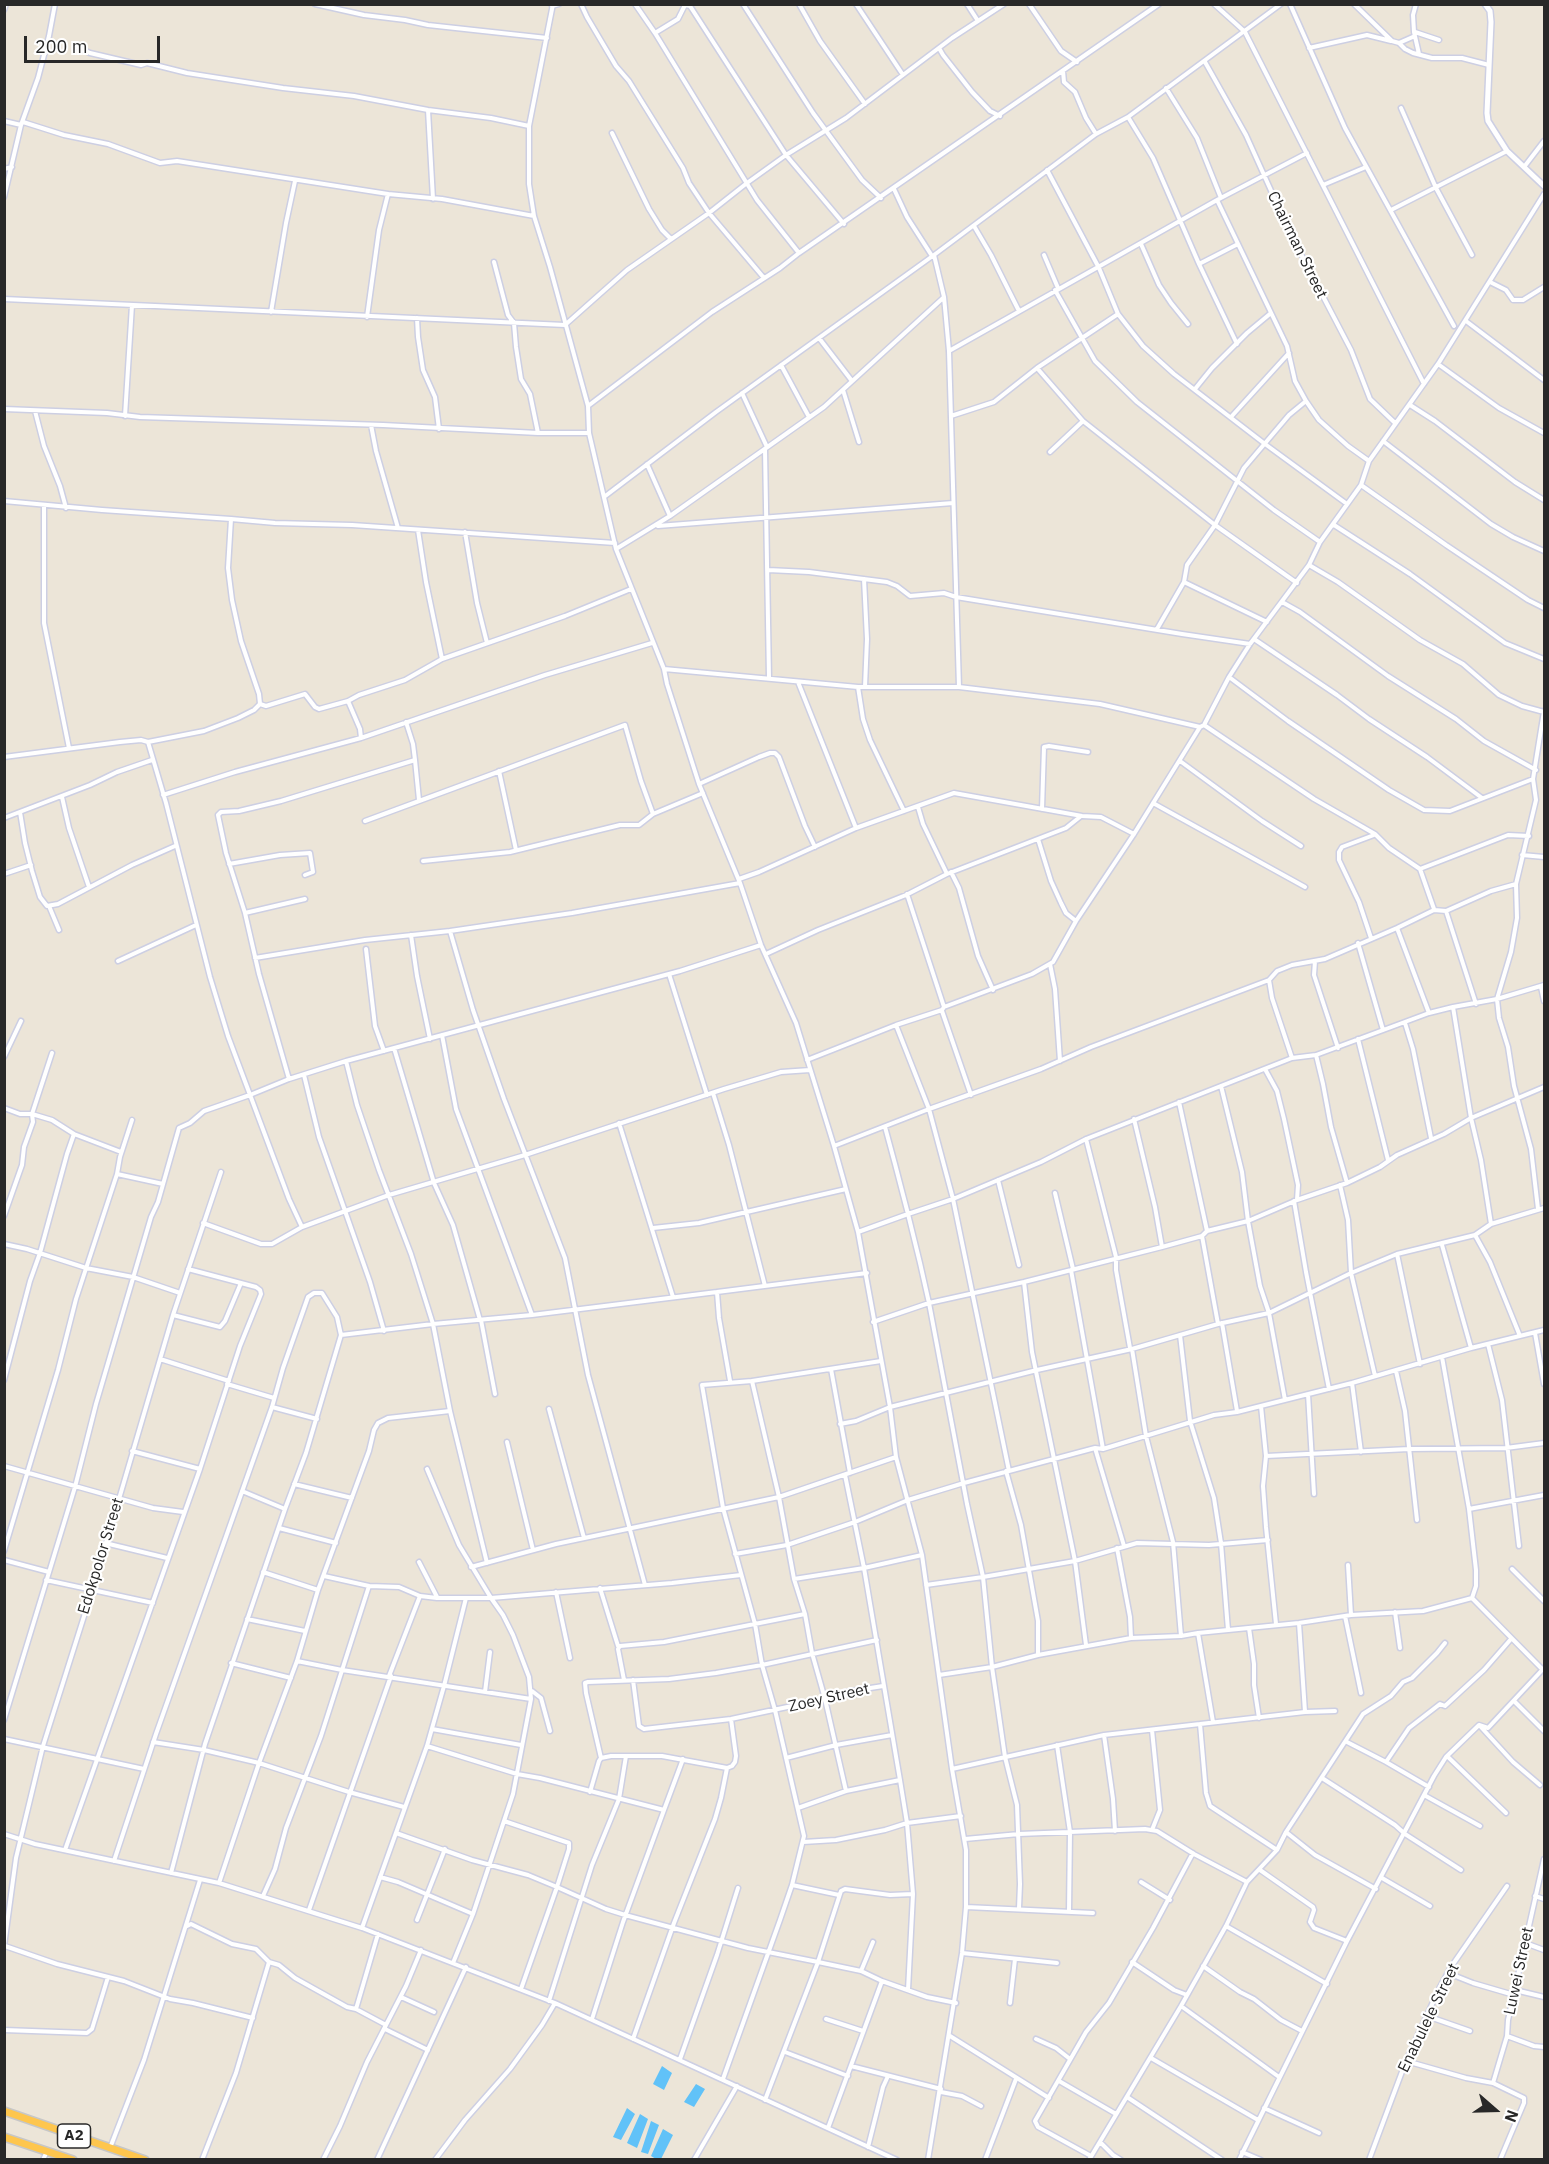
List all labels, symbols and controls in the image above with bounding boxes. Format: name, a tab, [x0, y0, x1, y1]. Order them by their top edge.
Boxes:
scale bar	[27, 24, 164, 62]
text: 200 m	[35, 35, 87, 58]
street label: Chairman Street	[1263, 188, 1331, 302]
street label: Edokpolor Street	[74, 1495, 128, 1617]
street label: Zoey Street	[787, 1679, 871, 1717]
street label: Luwei Street	[1500, 1925, 1538, 2017]
street label: Enabulele Street	[1394, 1960, 1464, 2076]
north arrow	[1465, 2080, 1525, 2140]
text: N	[1501, 2107, 1523, 2125]
road number: A2	[58, 2124, 90, 2148]

